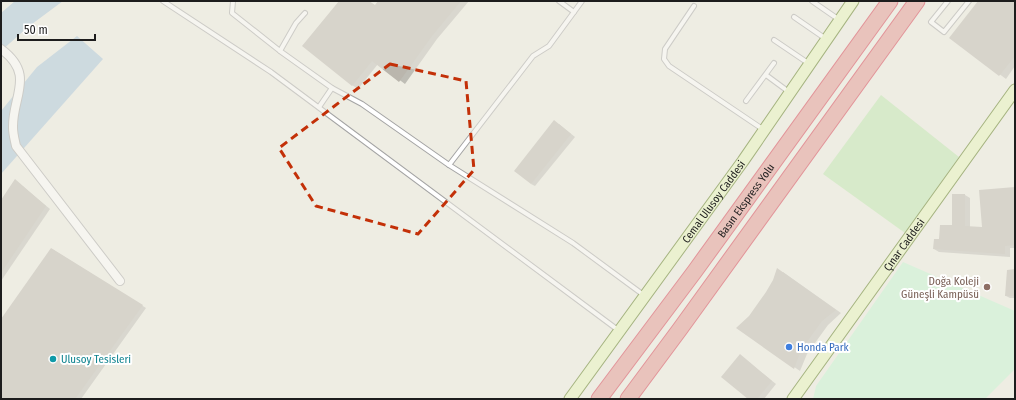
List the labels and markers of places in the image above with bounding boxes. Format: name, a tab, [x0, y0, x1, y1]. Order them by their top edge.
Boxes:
place label: Doğa Koleji Güneşli Kampüsü	[901, 275, 979, 301]
marker: Doğa Koleji Güneşli Kampüsü	[982, 282, 992, 292]
place label: Honda Park	[797, 341, 850, 354]
marker: Honda Park	[784, 342, 794, 352]
place label: Ulusoy Tesisleri	[61, 353, 131, 366]
marker: Ulusoy Tesisleri	[48, 354, 58, 364]

